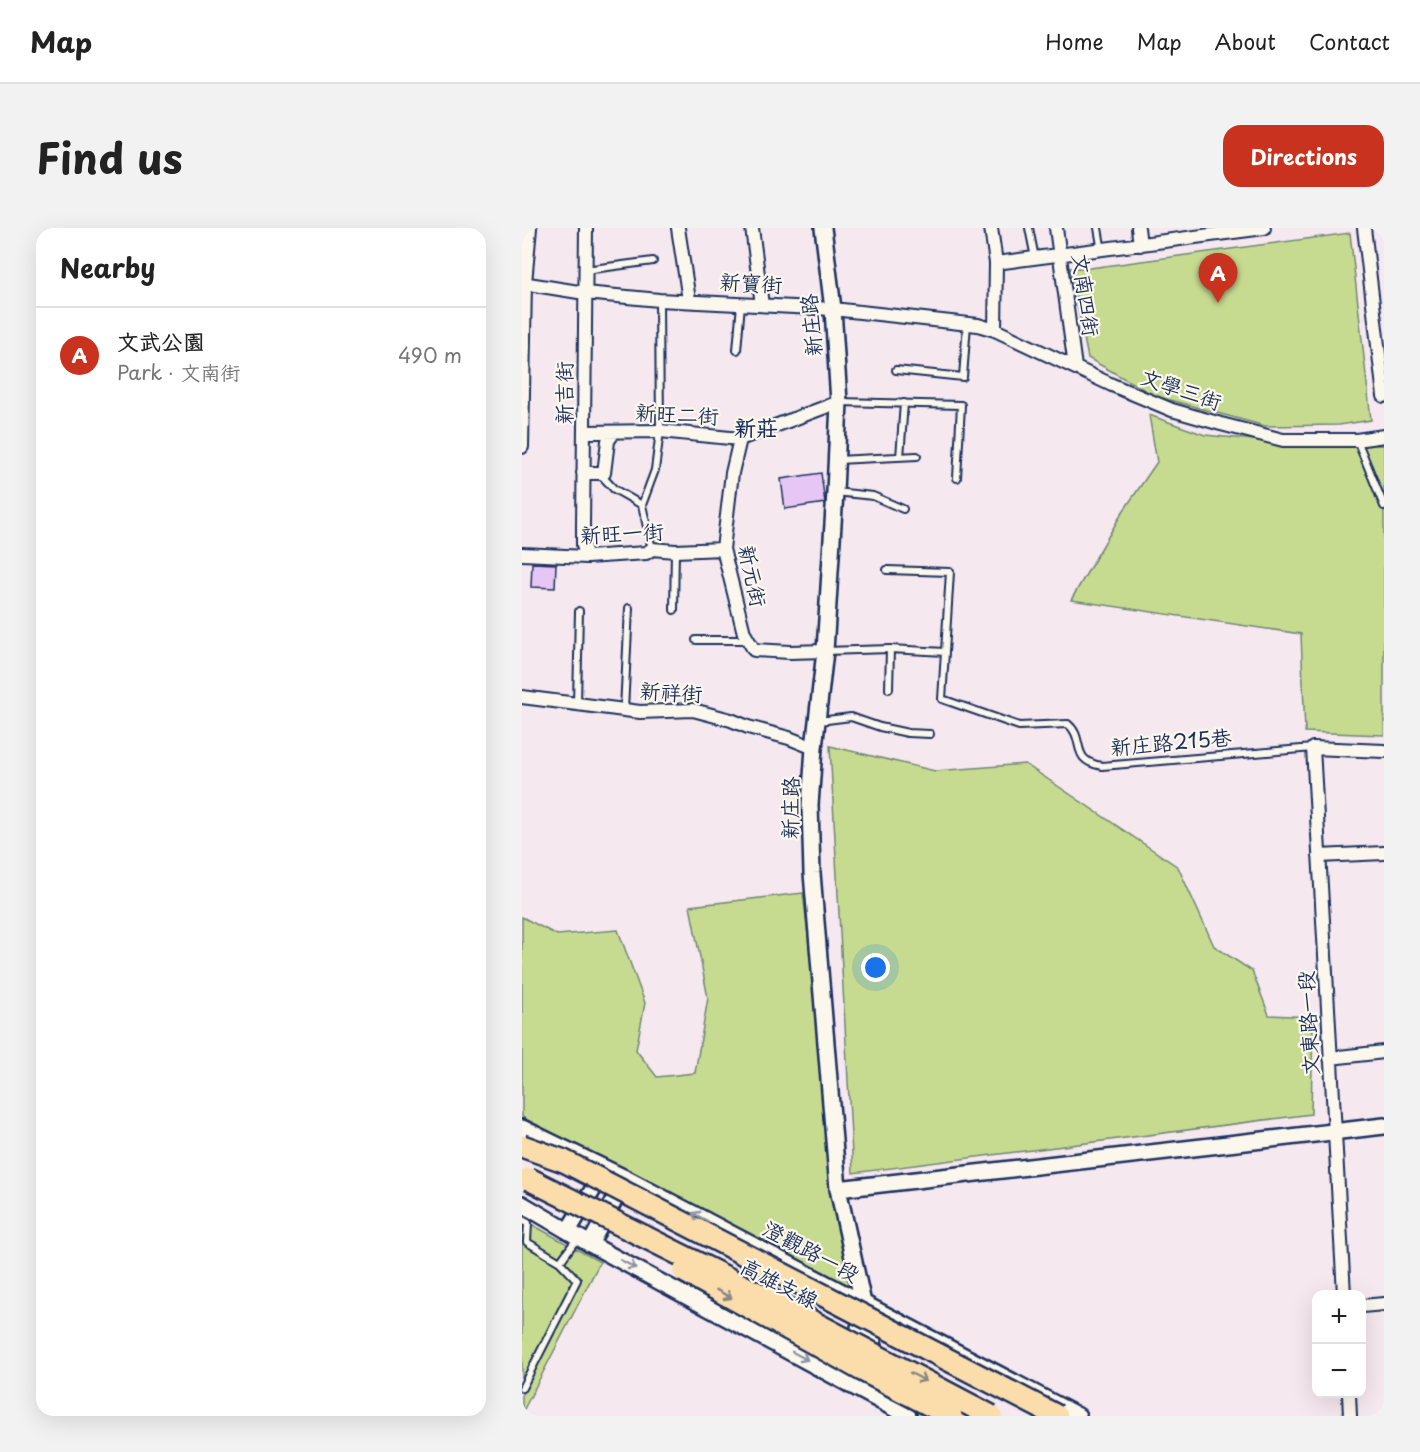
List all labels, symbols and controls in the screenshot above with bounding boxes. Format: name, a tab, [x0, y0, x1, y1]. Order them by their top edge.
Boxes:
text: Map	[30, 20, 92, 63]
text: Home	[1045, 25, 1104, 57]
text: Map	[1137, 25, 1182, 57]
text: About	[1215, 25, 1276, 57]
text: Contact	[1309, 25, 1390, 57]
text: Find us	[36, 125, 183, 188]
button: Directions	[1223, 125, 1384, 187]
text: Nearby	[60, 248, 155, 287]
street label: 文南四街	[1065, 251, 1109, 339]
pin: A	[1198, 254, 1238, 303]
street label: 新寶街	[719, 264, 783, 300]
street label: 新庄路	[791, 292, 829, 358]
text: 文武公園	[117, 324, 205, 357]
text: A	[72, 340, 87, 370]
text: 490 m	[398, 340, 462, 370]
text: Park · 文南街	[117, 357, 240, 387]
street label: 文學三街	[1137, 359, 1227, 417]
street label: 新吉街	[547, 362, 579, 425]
street label: 新旺二街	[634, 395, 720, 431]
district label: 新莊	[734, 410, 778, 443]
street label: 新旺一街	[579, 514, 665, 550]
street label: 新元街	[732, 541, 776, 610]
street label: 新祥街	[639, 673, 703, 709]
street label: 新庄路215巷	[1109, 720, 1233, 762]
street label: 新庄路	[772, 776, 806, 840]
your location	[861, 953, 890, 982]
street label: 文東路一段	[1288, 970, 1326, 1076]
one-way arrow	[691, 1211, 709, 1222]
street label: 澄觀路一段	[758, 1211, 866, 1289]
street label: 高雄支線	[735, 1249, 825, 1316]
one-way arrow	[619, 1258, 636, 1270]
one-way arrow	[715, 1288, 732, 1300]
map controls	[1312, 1290, 1366, 1398]
button: +	[1312, 1290, 1366, 1344]
button: −	[1312, 1344, 1366, 1398]
one-way arrow	[790, 1351, 808, 1363]
one-way arrow	[909, 1371, 926, 1383]

